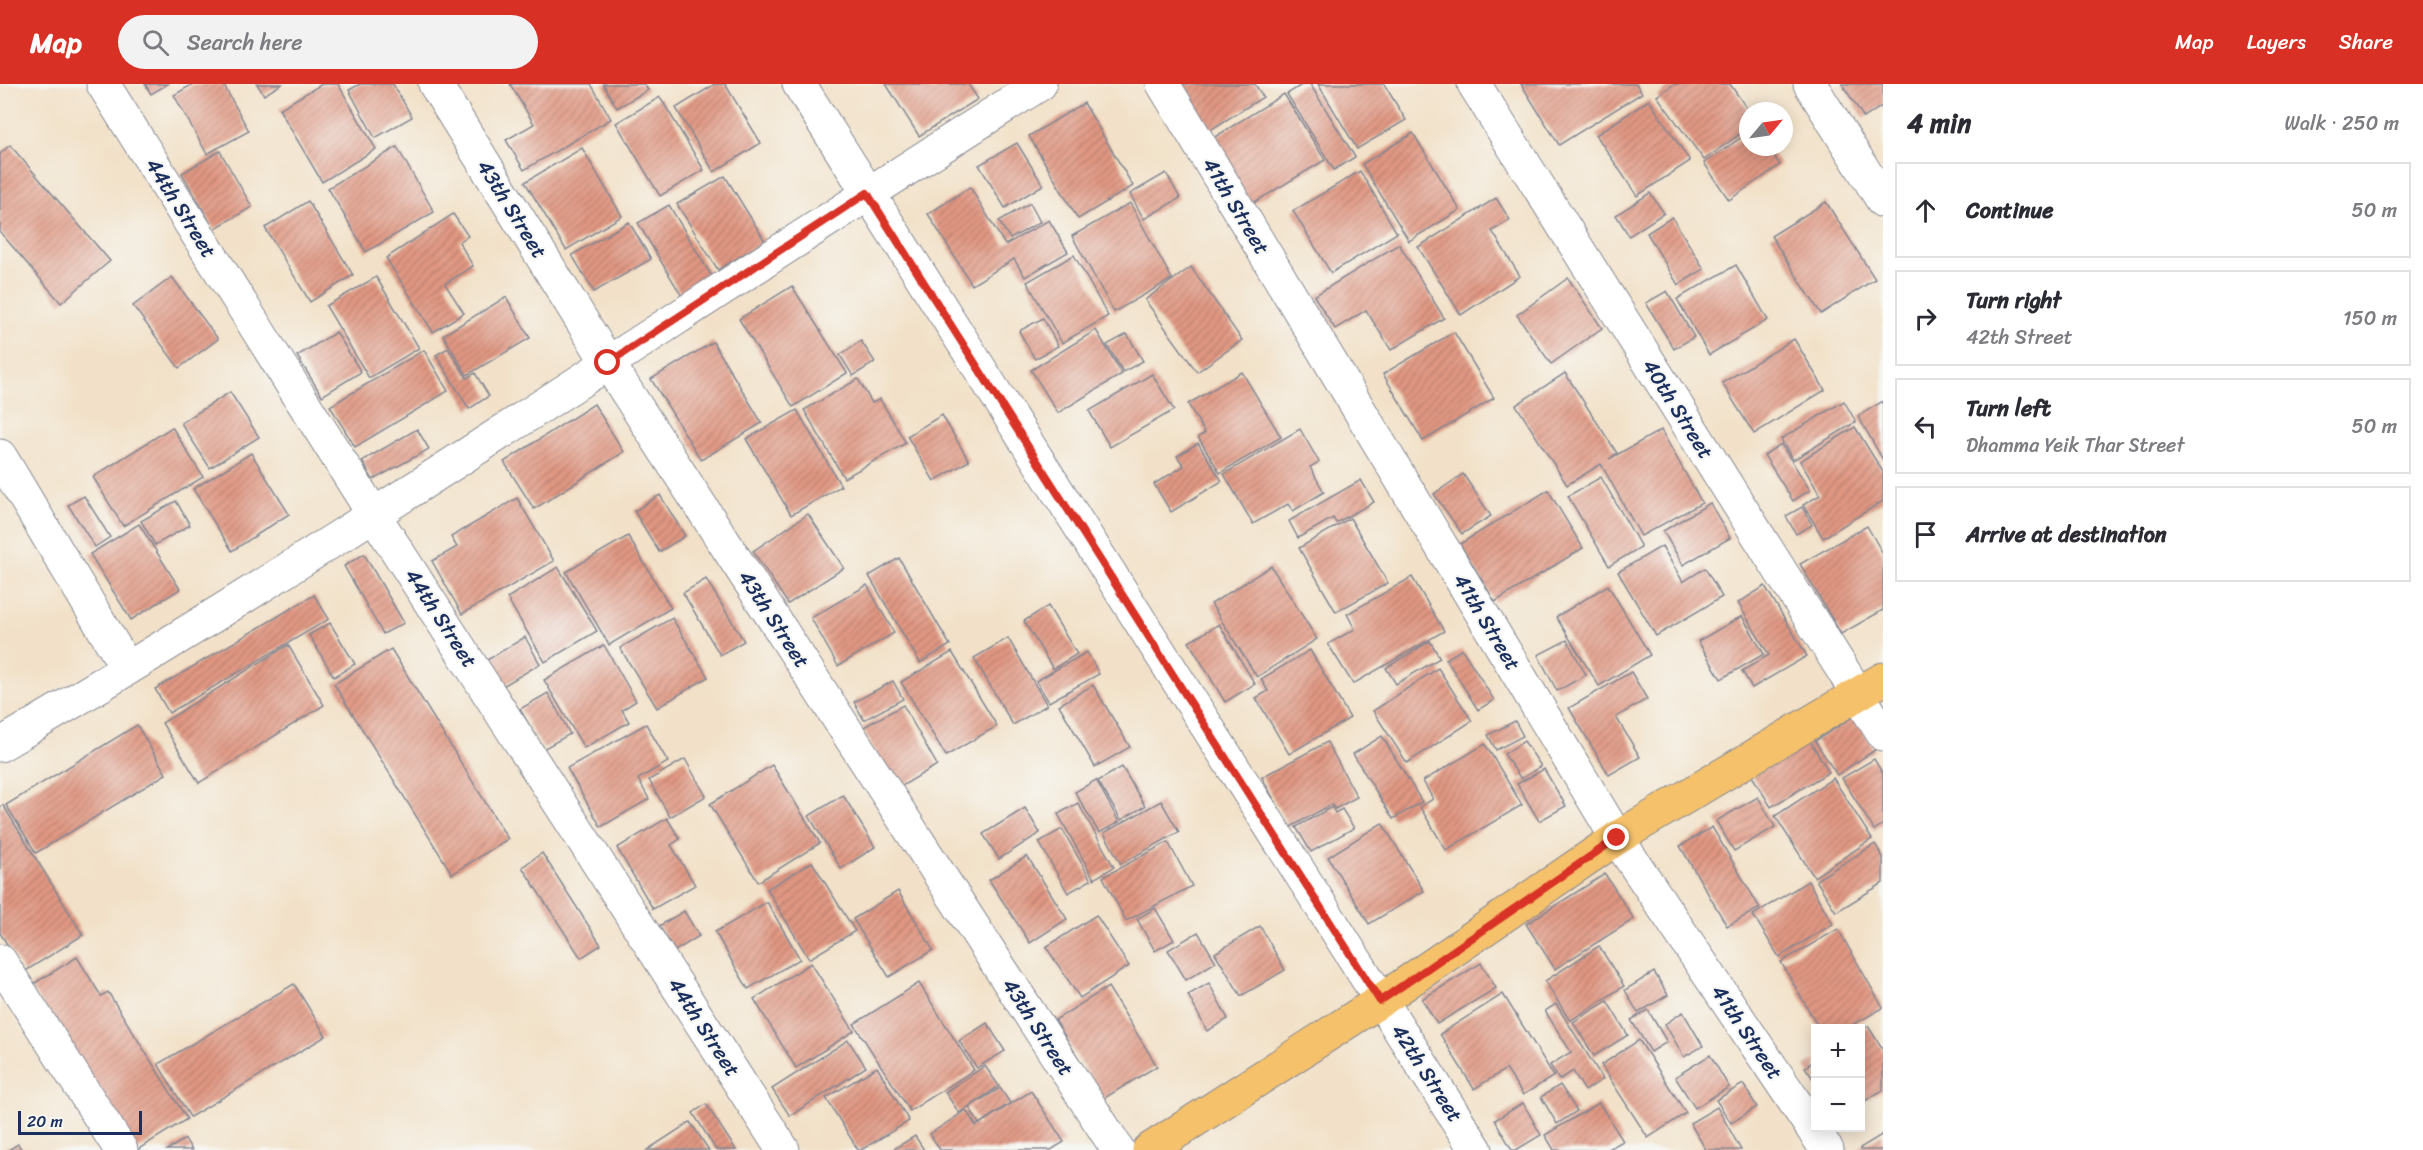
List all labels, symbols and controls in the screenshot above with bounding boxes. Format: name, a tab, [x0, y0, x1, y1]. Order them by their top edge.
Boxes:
search box	[118, 15, 538, 69]
text: Map	[30, 18, 82, 67]
text: Search here	[187, 23, 303, 62]
text: Map	[2175, 23, 2214, 61]
text: Layers	[2247, 23, 2306, 61]
text: Share	[2339, 23, 2393, 61]
icon: search	[139, 26, 172, 59]
text: 4 min	[1907, 100, 1971, 146]
north arrow	[1739, 102, 1793, 156]
text: Walk · 250 m	[2285, 106, 2399, 141]
street label: 44th Street	[135, 150, 227, 266]
street label: 41th Street	[1192, 150, 1280, 262]
street label: 43th Street	[466, 152, 558, 266]
text: Continue	[1966, 191, 2054, 230]
text: 50 m	[2352, 193, 2397, 228]
icon: ahead	[1909, 194, 1942, 227]
text: Turn right	[1966, 281, 2061, 320]
text: 150 m	[2343, 301, 2397, 336]
icon: right	[1909, 302, 1942, 335]
text: 42th Street	[1966, 320, 2073, 355]
route start	[594, 349, 620, 375]
street label: 40th Street	[1632, 351, 1724, 467]
text: Turn left	[1966, 389, 2051, 428]
text: 50 m	[2352, 409, 2397, 444]
icon: left	[1909, 410, 1942, 443]
text: Dhamma Yeik Thar Street	[1966, 428, 2184, 463]
text: Arrive at destination	[1966, 515, 2167, 554]
icon: arrive	[1909, 518, 1942, 551]
street label: 44th Street	[394, 560, 488, 676]
street label: 43th Street	[728, 562, 820, 676]
street label: 41th Street	[1443, 566, 1531, 678]
route end	[1603, 824, 1629, 850]
street label: 44th Street	[657, 969, 751, 1085]
street label: 43th Street	[992, 970, 1084, 1084]
street label: 41th Street	[1701, 976, 1793, 1088]
street label: 42th Street	[1381, 1016, 1473, 1130]
map controls	[1811, 1024, 1865, 1132]
button: +	[1811, 1024, 1865, 1078]
button: −	[1811, 1078, 1865, 1132]
text: 20 m	[27, 1107, 63, 1136]
scale bar	[18, 1108, 142, 1136]

